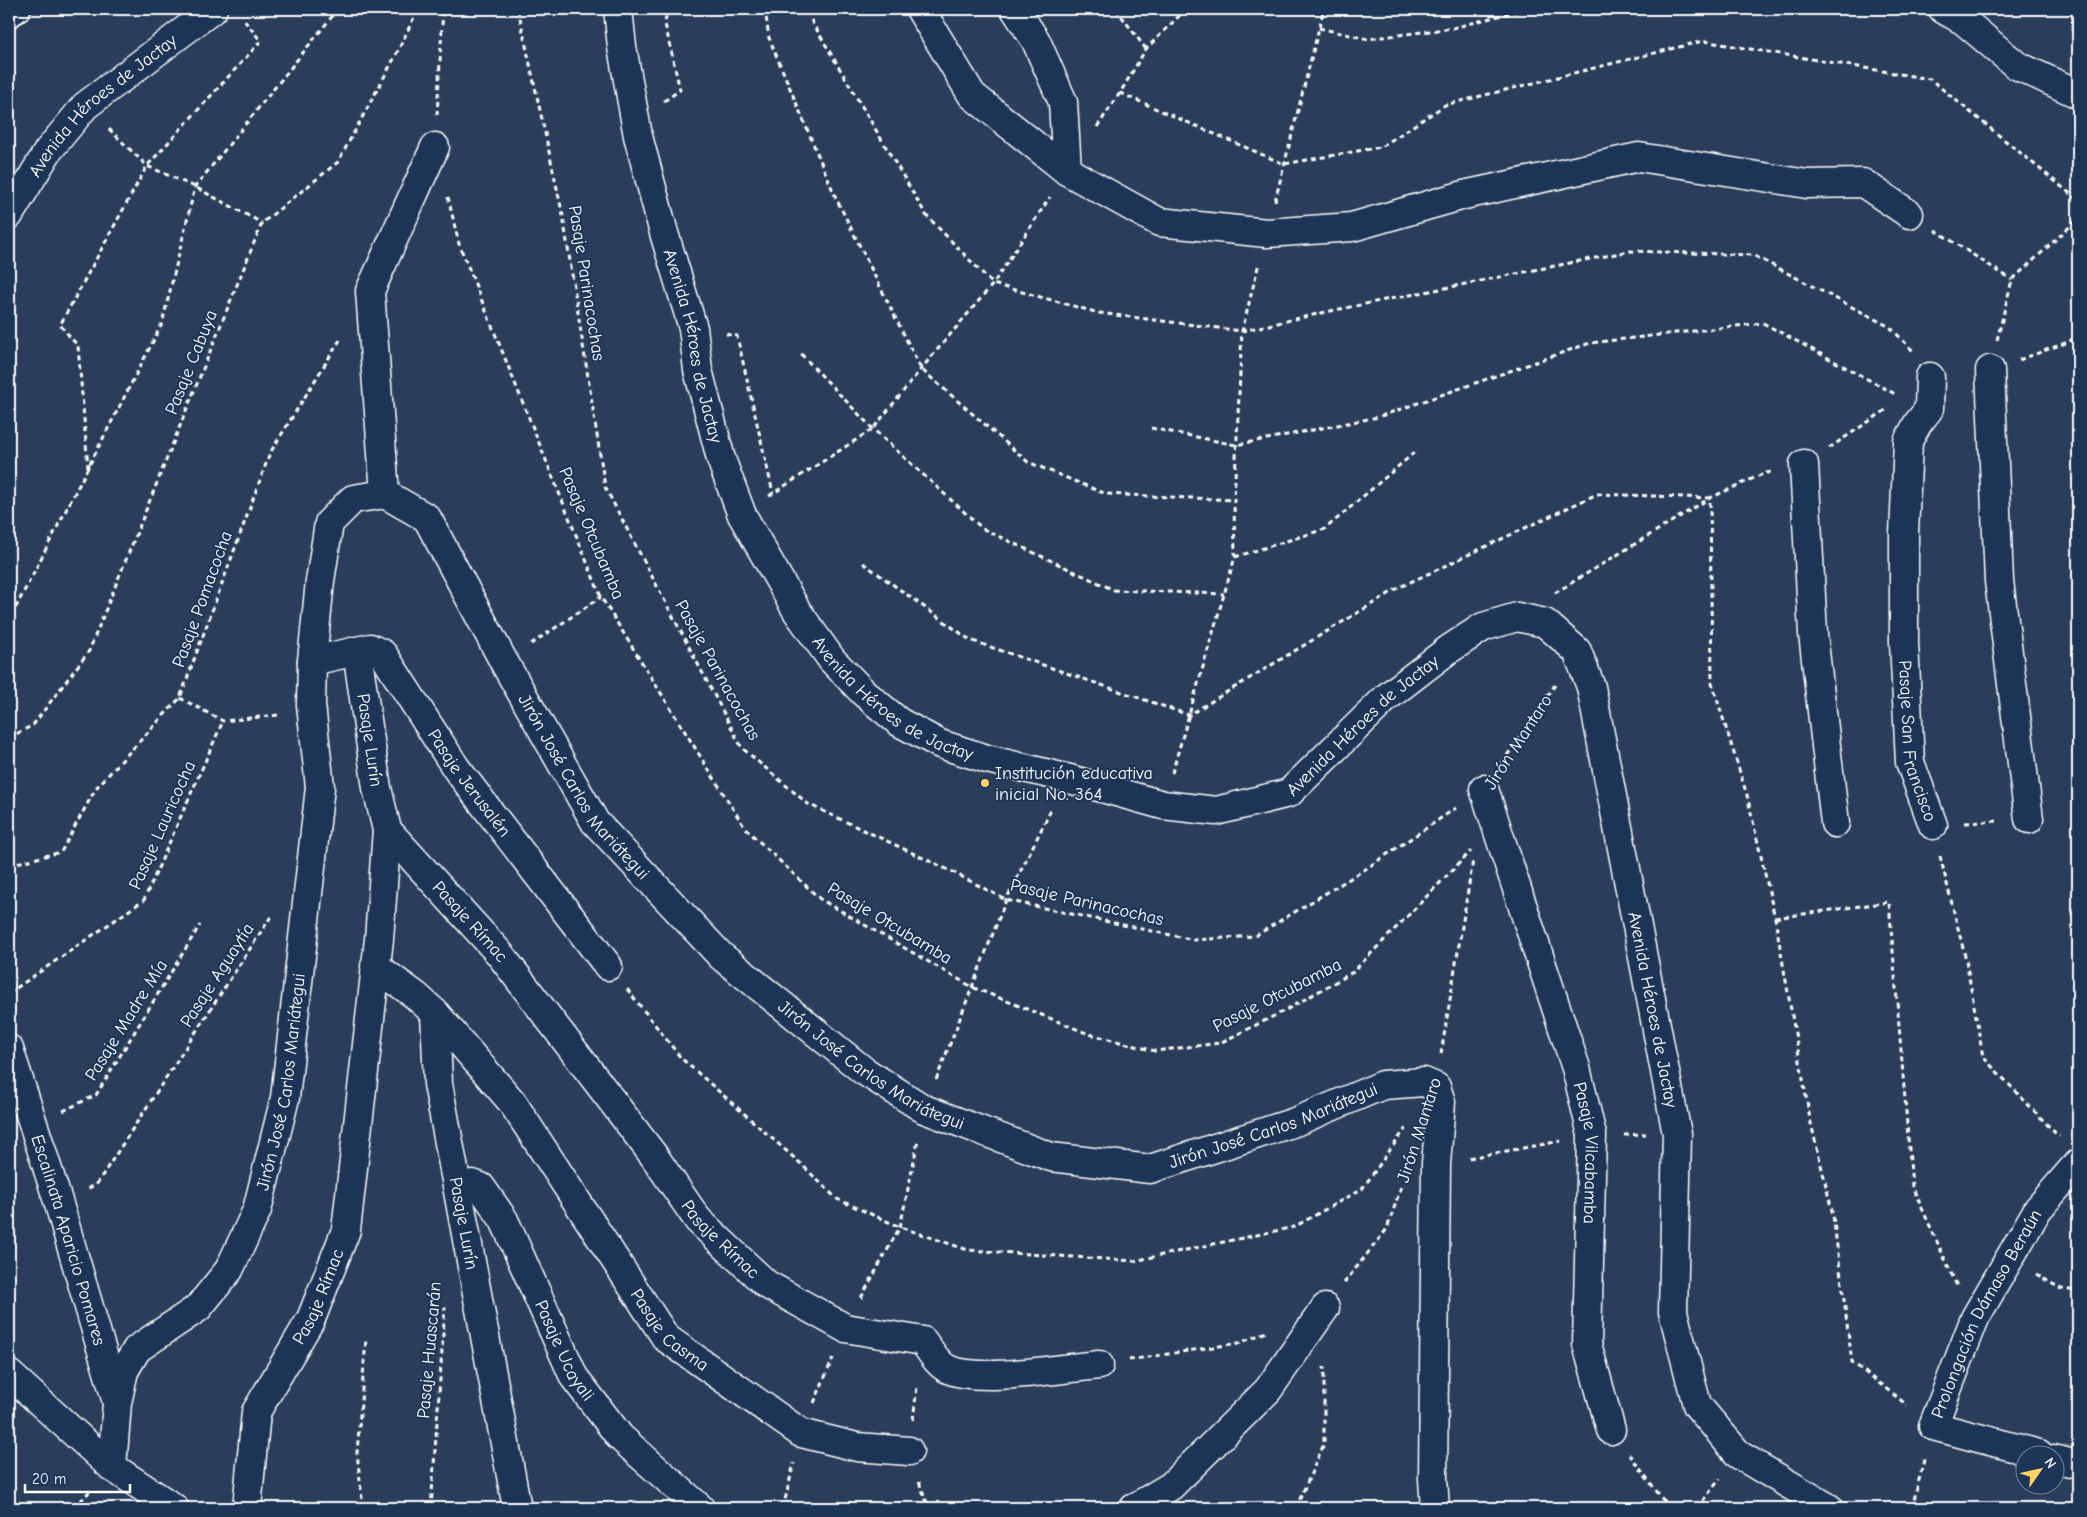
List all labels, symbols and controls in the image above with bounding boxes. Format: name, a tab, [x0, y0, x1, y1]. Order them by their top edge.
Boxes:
street label: Avenida Héroes de Jactay	[25, 30, 182, 181]
street label: Pasaje Parinacochas	[564, 204, 609, 362]
street label: Avenida Héroes de Jactay	[659, 247, 727, 446]
street label: Pasaje Cabuya	[161, 307, 222, 418]
street label: Pasaje Otcubamba	[554, 464, 629, 602]
street label: Pasaje Pomacocha	[168, 528, 237, 670]
street label: Pasaje Parinacochas	[670, 596, 765, 744]
street label: Avenida Héroes de Jactay	[807, 632, 977, 765]
street label: Avenida Héroes de Jactay	[1282, 650, 1444, 801]
street label: Pasaje San Francisco	[1894, 660, 1941, 825]
street label: Jirón José Carlos Mariátegui	[513, 691, 654, 884]
street label: Jirón Mantaro	[1480, 691, 1557, 794]
street label: Pasaje Lurín	[352, 692, 387, 788]
street label: Pasaje Jerusalén	[423, 725, 515, 841]
street label: Pasaje Lauricocha	[125, 758, 200, 893]
place label: Institución educativa inicial No. 364	[995, 763, 1153, 805]
marker: Institución educativa inicial No. 364	[979, 777, 991, 789]
street label: Pasaje Parinacochas	[1008, 875, 1166, 930]
street label: Pasaje Rímac	[428, 877, 512, 967]
street label: Pasaje Otcubamba	[824, 878, 956, 969]
street label: Avenida Héroes de Jactay	[1623, 910, 1682, 1111]
street label: Pasaje Aguaytía	[176, 919, 259, 1031]
street label: Pasaje Otcubamba	[1209, 954, 1345, 1037]
street label: Pasaje Madre Mía	[81, 956, 172, 1085]
street label: Jirón José Carlos Mariátegui	[252, 972, 310, 1193]
street label: Jirón José Carlos Mariátegui	[774, 996, 967, 1134]
street label: Jirón Mantaro	[1393, 1075, 1446, 1185]
street label: Jirón José Carlos Mariátegui	[1166, 1078, 1381, 1173]
street label: Pasaje Vilcabamba	[1569, 1080, 1602, 1224]
street label: Escalinata Aparicio Pomares	[26, 1132, 110, 1348]
street label: Pasaje Lurín	[445, 1175, 482, 1271]
street label: Pasaje Rímac	[677, 1196, 764, 1283]
street label: Prolongación Dámaso Beraún	[1927, 1206, 2046, 1421]
street label: Pasaje Rímac	[288, 1246, 349, 1348]
street label: Pasaje Huascarán	[413, 1281, 446, 1419]
street label: Pasaje Casma	[626, 1285, 713, 1376]
street label: Pasaje Ucayali	[530, 1297, 598, 1405]
north arrow	[2014, 1444, 2064, 1494]
text: N	[2041, 1454, 2060, 1472]
scale bar	[25, 1462, 130, 1494]
text: 20 m	[32, 1470, 66, 1488]

